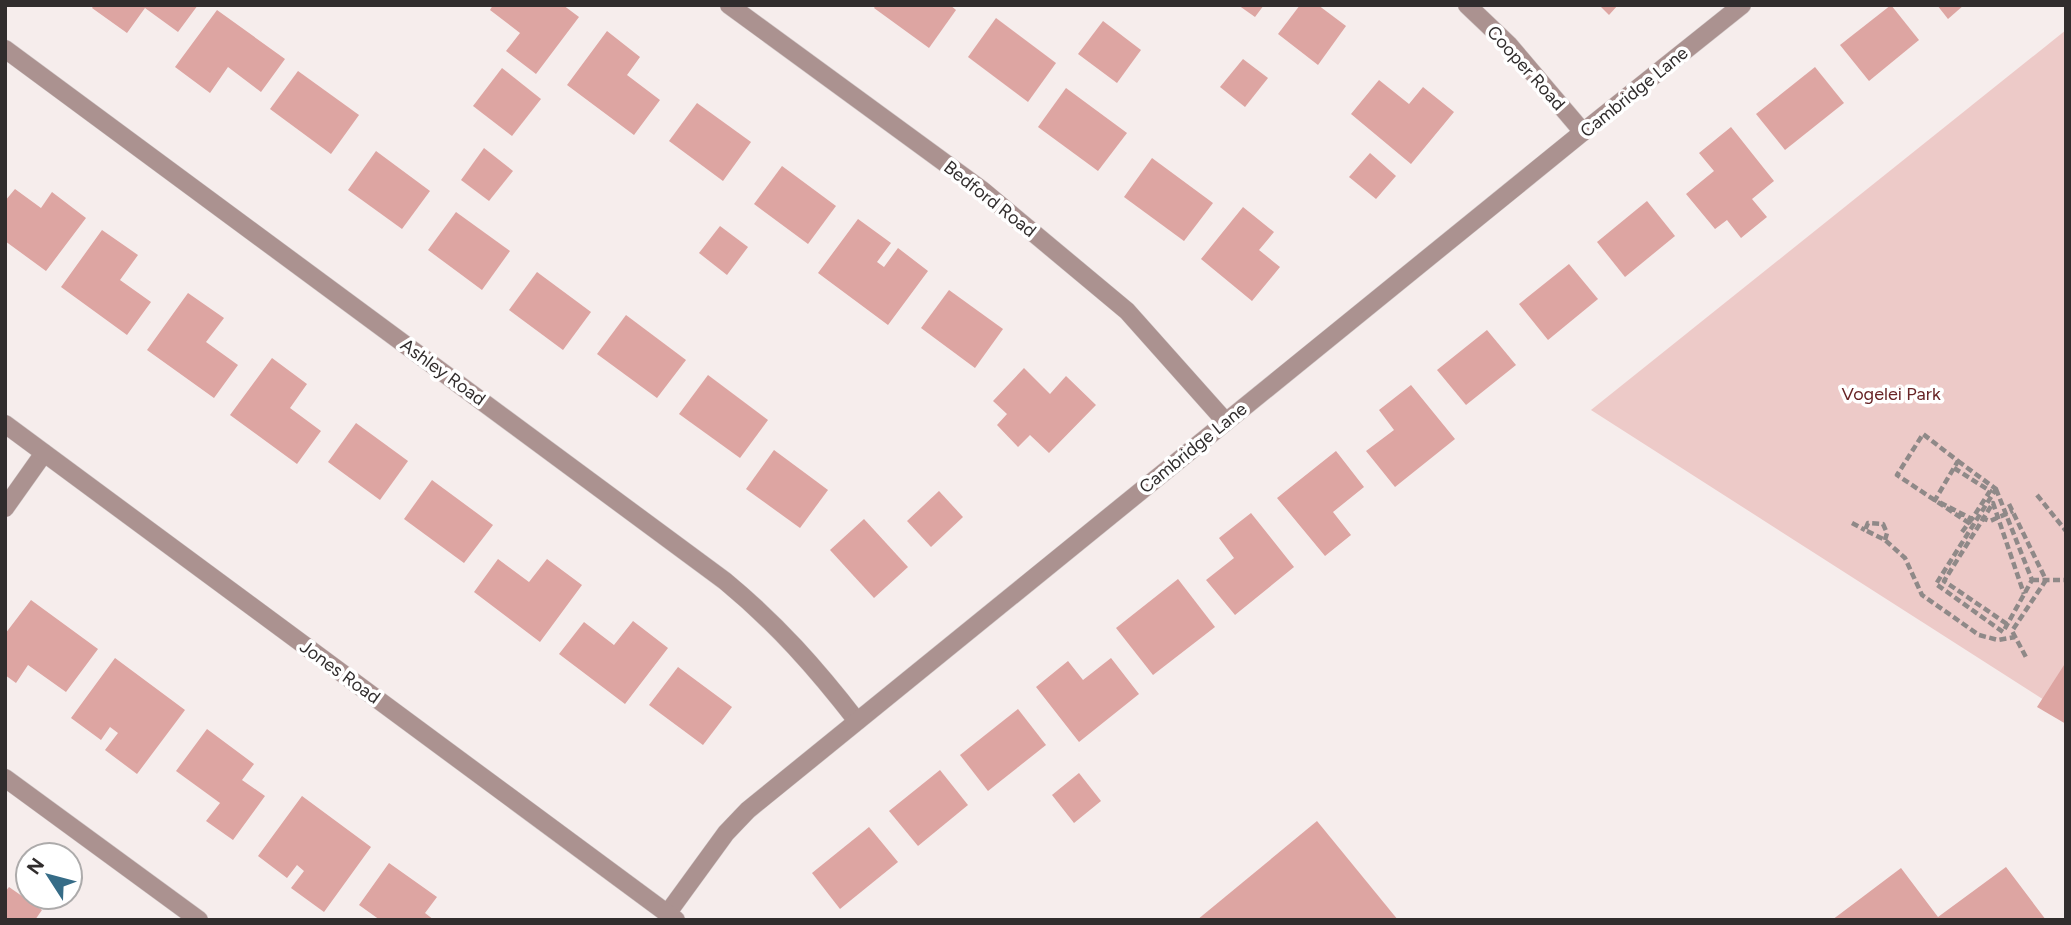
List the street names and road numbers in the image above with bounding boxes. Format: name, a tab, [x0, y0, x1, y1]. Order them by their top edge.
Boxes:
street label: Cooper Road	[1482, 21, 1570, 115]
street label: Cambridge Lane	[1576, 42, 1692, 142]
street label: Bedford Road	[940, 156, 1040, 242]
street label: Ashley Road	[396, 334, 490, 410]
street label: Cambridge Lane	[1135, 398, 1251, 498]
street label: Jones Road	[296, 636, 384, 708]

